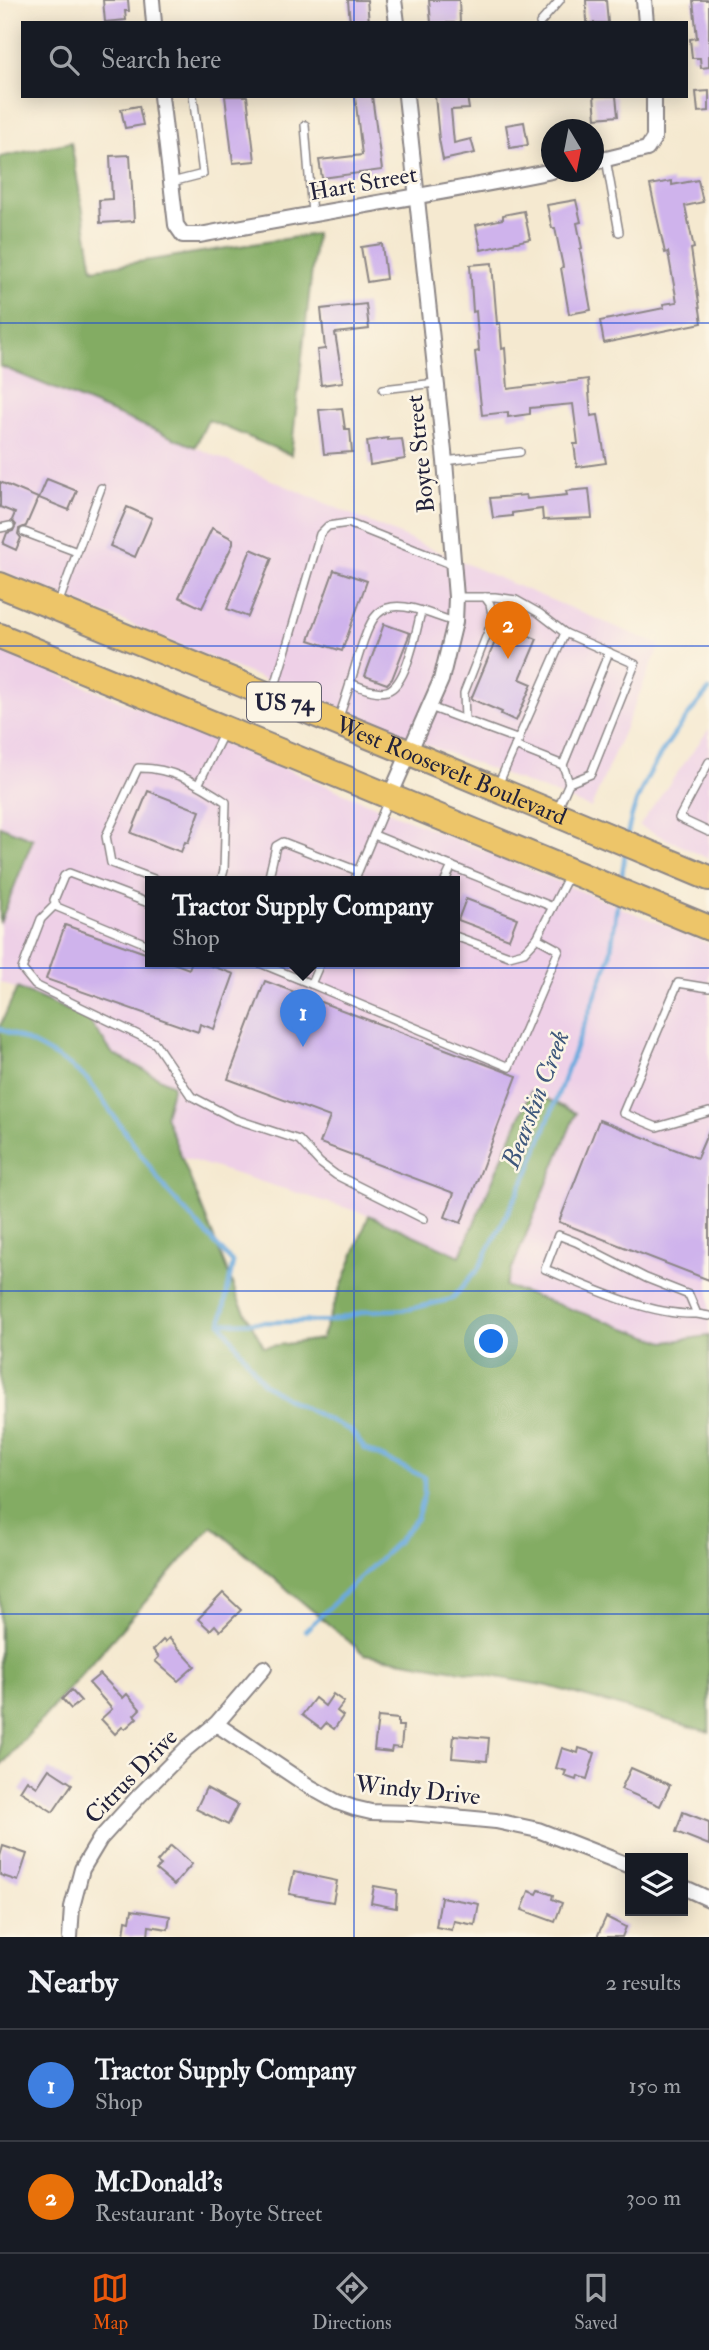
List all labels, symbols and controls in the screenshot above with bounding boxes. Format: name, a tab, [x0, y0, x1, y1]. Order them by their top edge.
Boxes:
search box	[21, 21, 688, 98]
icon: search	[45, 41, 83, 79]
text: Search here	[101, 44, 221, 76]
north arrow	[541, 119, 604, 182]
street label: Hart Street	[307, 159, 420, 208]
street label: Boyte Street	[399, 393, 442, 514]
pin: 2	[485, 601, 531, 659]
road number: US 74	[247, 682, 321, 722]
street label: West Roosevelt Boulevard	[330, 709, 571, 833]
popup	[145, 876, 460, 967]
text: Tractor Supply Company	[172, 891, 433, 923]
text: Shop	[172, 923, 220, 952]
pin: 1	[280, 989, 326, 1047]
water label: Bearskin Creek	[494, 1026, 577, 1175]
your location	[474, 1324, 508, 1358]
street label: Citrus Drive	[78, 1722, 185, 1831]
street label: Windy Drive	[353, 1768, 482, 1812]
map controls	[625, 1853, 688, 1916]
button: layers	[625, 1853, 688, 1916]
text: Nearby	[28, 1964, 118, 2001]
text: 2 results	[606, 1968, 681, 1997]
text: Tractor Supply Company	[95, 2055, 356, 2087]
text: 1	[47, 2071, 55, 2100]
text: 150 m	[628, 2071, 681, 2100]
text: Shop	[95, 2087, 143, 2116]
text: McDonald's	[95, 2167, 222, 2199]
text: 2	[45, 2183, 57, 2212]
text: 300 m	[626, 2183, 681, 2212]
text: Restaurant · Boyte Street	[95, 2199, 323, 2228]
tab: Map	[91, 2269, 129, 2335]
tab: Directions	[312, 2269, 392, 2335]
tab: Saved	[574, 2269, 618, 2335]

